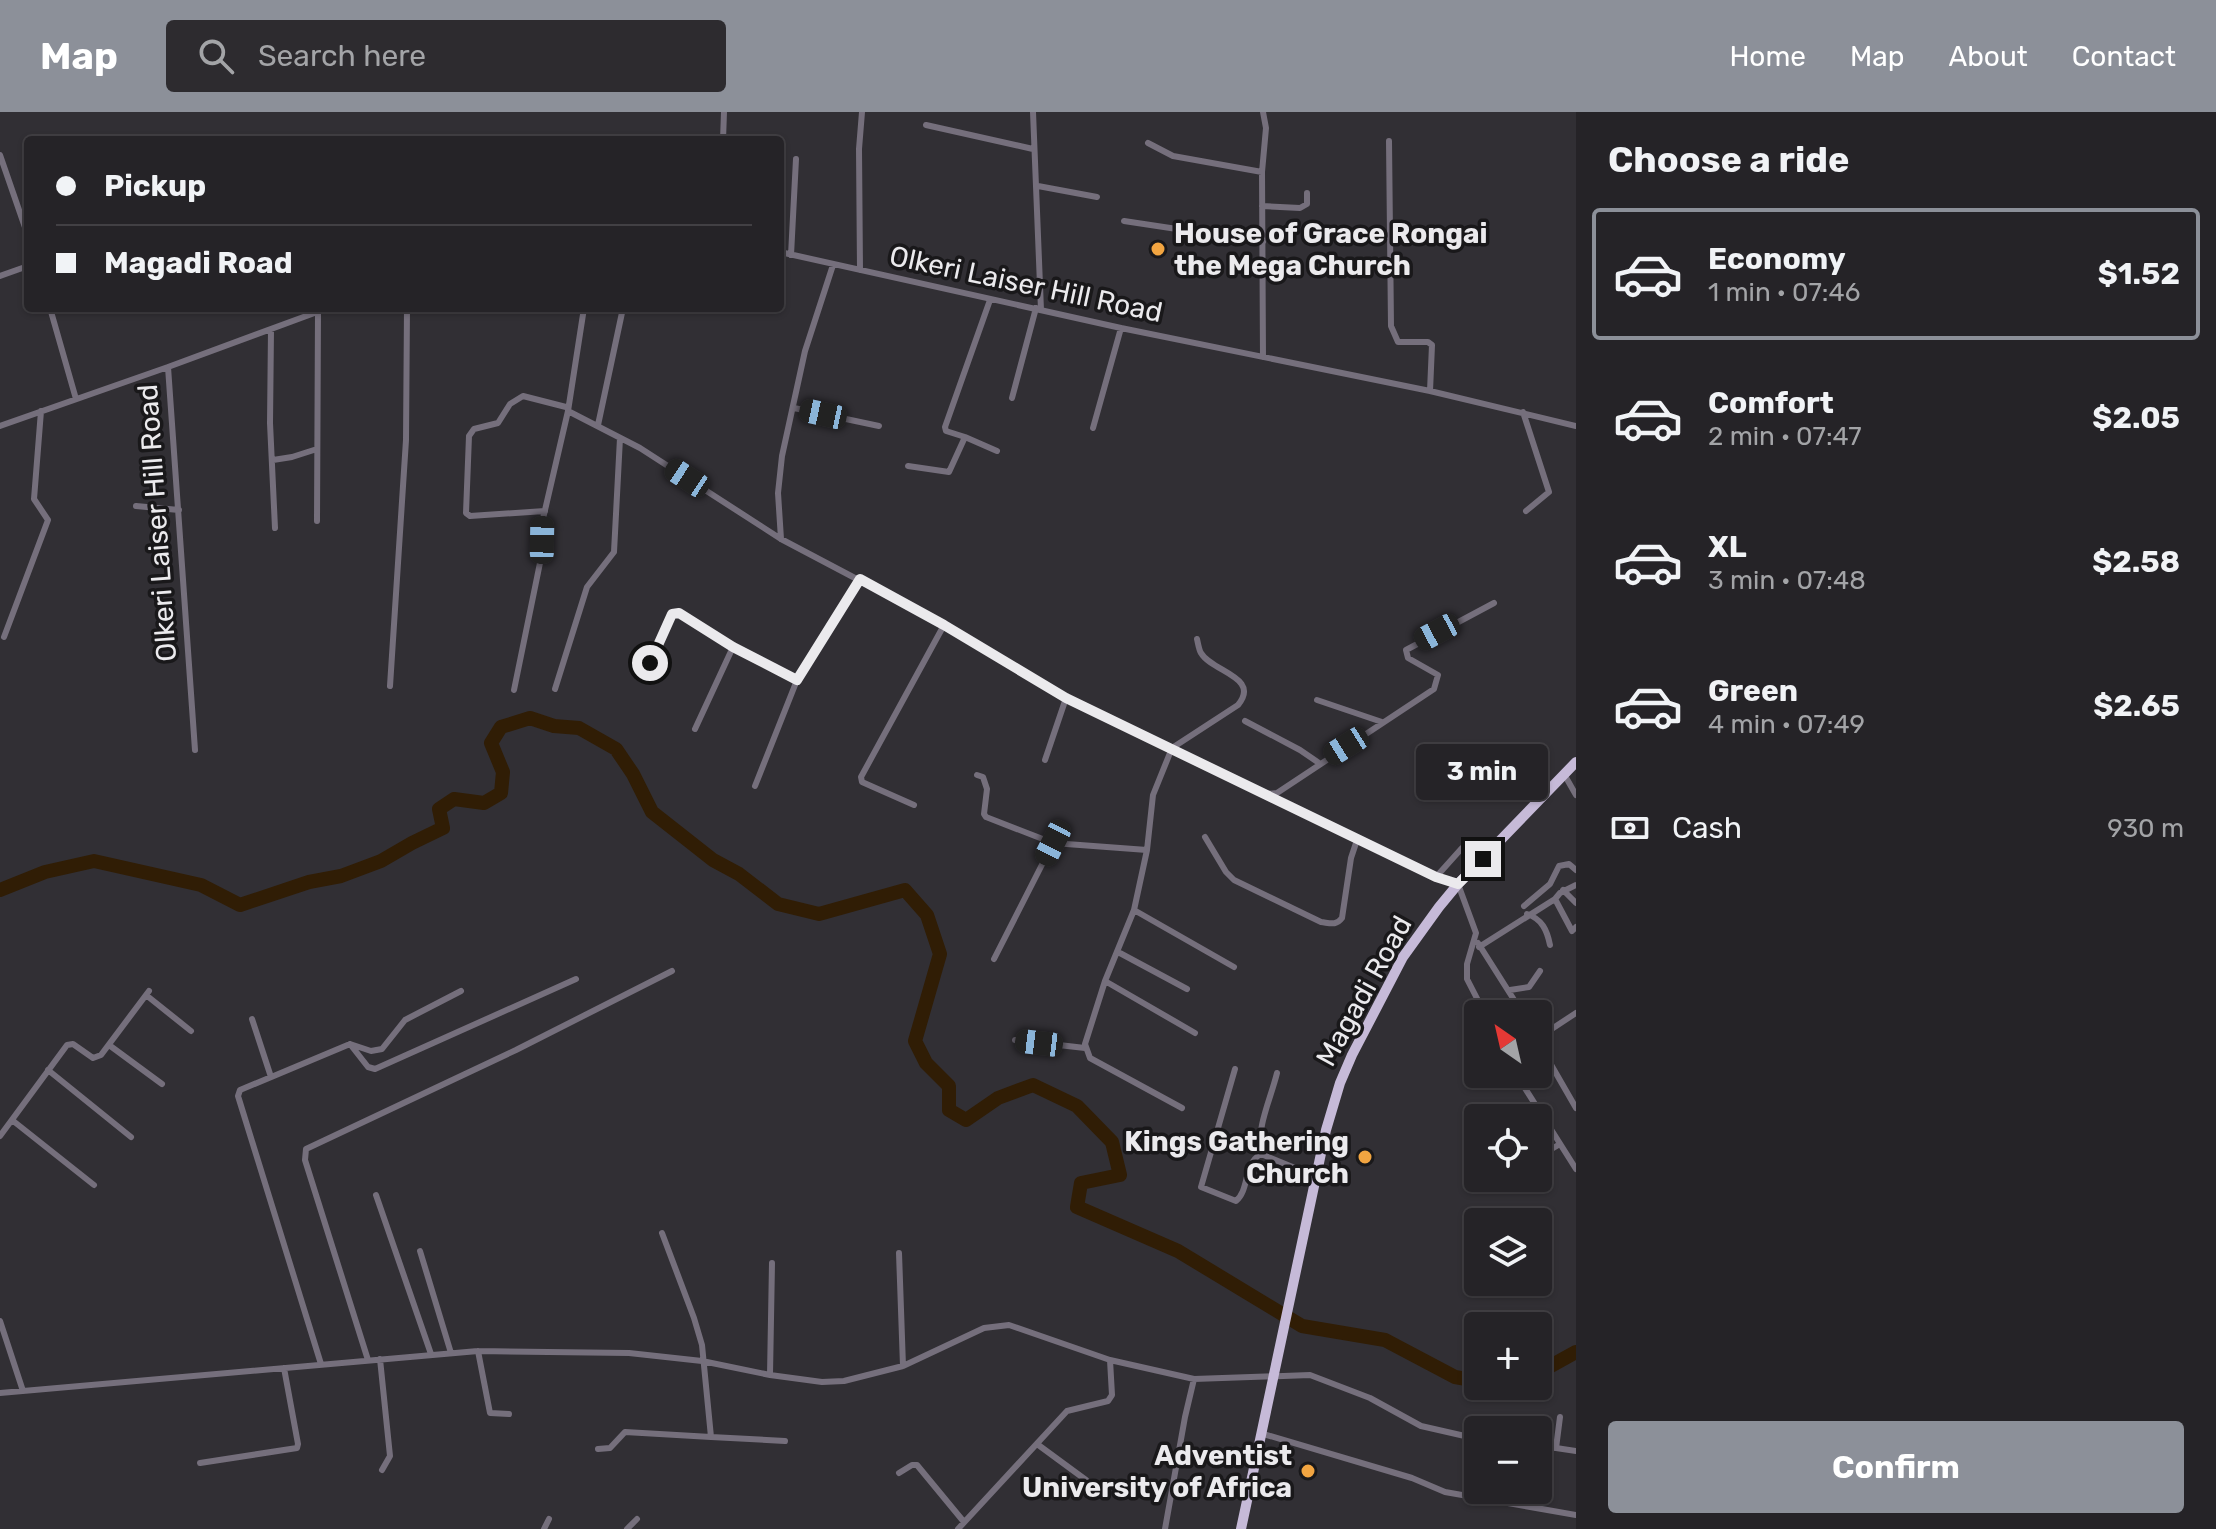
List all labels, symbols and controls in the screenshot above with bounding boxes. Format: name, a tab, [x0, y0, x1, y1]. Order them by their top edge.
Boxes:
search box	[166, 20, 726, 92]
text: Map	[40, 33, 118, 79]
icon: search	[194, 34, 238, 78]
text: Search here	[258, 38, 426, 74]
text: Home	[1729, 40, 1806, 73]
text: Map	[1850, 40, 1904, 73]
text: About	[1948, 40, 2028, 73]
text: Contact	[2072, 40, 2176, 73]
text: Choose a ride	[1608, 138, 1849, 181]
text: Pickup	[104, 168, 206, 204]
place label: House of Grace Rongai the Mega Church	[1174, 217, 1488, 282]
icon: car	[1612, 238, 1684, 310]
street label: Olkeri Laiser Hill Road	[887, 239, 1165, 329]
marker: House of Grace Rongai the Mega Church	[1149, 240, 1167, 258]
text: Economy	[1708, 241, 1846, 277]
text: Magadi Road	[104, 245, 293, 281]
text: $1.52	[2098, 256, 2180, 292]
text: 1 min · 07:46	[1708, 277, 1860, 308]
icon: car	[1612, 382, 1684, 454]
street label: Olkeri Laiser Hill Road	[131, 383, 183, 663]
text: Comfort	[1708, 385, 1834, 421]
car	[797, 397, 849, 431]
text: $2.05	[2092, 400, 2180, 436]
text: 2 min · 07:47	[1708, 421, 1862, 452]
car	[660, 455, 714, 501]
car	[530, 516, 554, 564]
icon: car	[1612, 526, 1684, 598]
text: XL	[1708, 529, 1747, 565]
text: $2.58	[2092, 544, 2180, 580]
text: 3 min · 07:48	[1708, 565, 1866, 596]
car	[1410, 610, 1464, 654]
route start	[632, 645, 668, 681]
icon: car	[1612, 670, 1684, 742]
text: Green	[1708, 673, 1798, 709]
text: $2.65	[2093, 688, 2180, 724]
text: 4 min · 07:49	[1708, 709, 1865, 740]
car	[1319, 723, 1373, 769]
callout: 3 min	[1417, 743, 1549, 799]
text: 3 min	[1447, 756, 1517, 787]
icon: cash	[1608, 806, 1652, 850]
text: Cash	[1672, 810, 1742, 846]
text: 930 m	[2107, 813, 2184, 844]
car	[1031, 816, 1075, 870]
route end	[1465, 841, 1501, 877]
street label: Magadi Road	[1309, 910, 1419, 1072]
north arrow	[1464, 1000, 1552, 1088]
map controls	[1464, 1000, 1552, 1504]
car	[1014, 1028, 1064, 1058]
button: locate	[1464, 1104, 1552, 1192]
place label: Kings Gathering Church	[1124, 1125, 1349, 1190]
marker: Kings Gathering Church	[1356, 1148, 1374, 1166]
button: layers	[1464, 1208, 1552, 1296]
button: +	[1464, 1312, 1552, 1400]
button: −	[1464, 1416, 1552, 1504]
button: Confirm	[1608, 1421, 2184, 1513]
place label: Adventist University of Africa	[1022, 1439, 1292, 1504]
marker: Adventist University of Africa	[1299, 1462, 1317, 1480]

